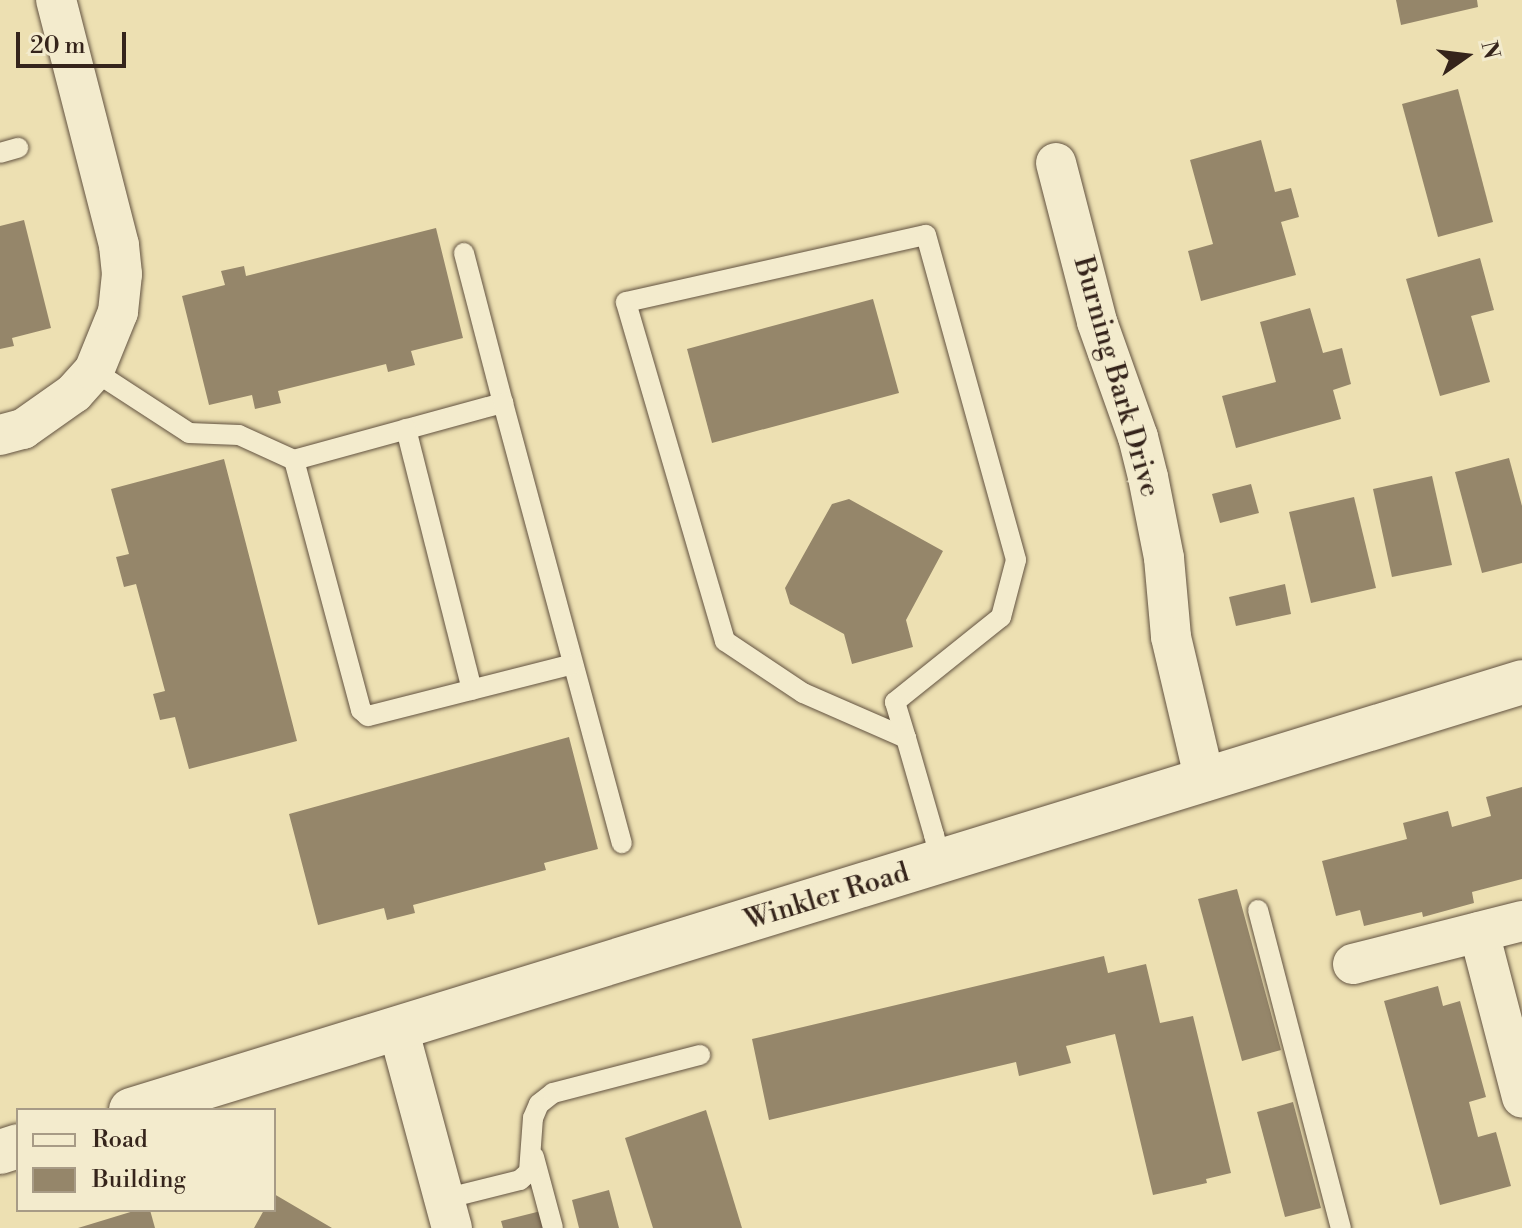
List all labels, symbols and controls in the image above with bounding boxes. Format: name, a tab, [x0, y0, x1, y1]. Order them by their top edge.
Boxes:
scale bar	[20, 16, 130, 66]
north arrow	[1426, 16, 1506, 96]
text: 20 m	[30, 31, 86, 61]
text: N	[1475, 38, 1505, 62]
street label: Burning Bark Drive	[1066, 253, 1166, 501]
street label: Winkler Road	[741, 856, 913, 938]
legend	[16, 1108, 276, 1212]
text: Road	[92, 1125, 148, 1155]
text: Building	[92, 1165, 186, 1195]

